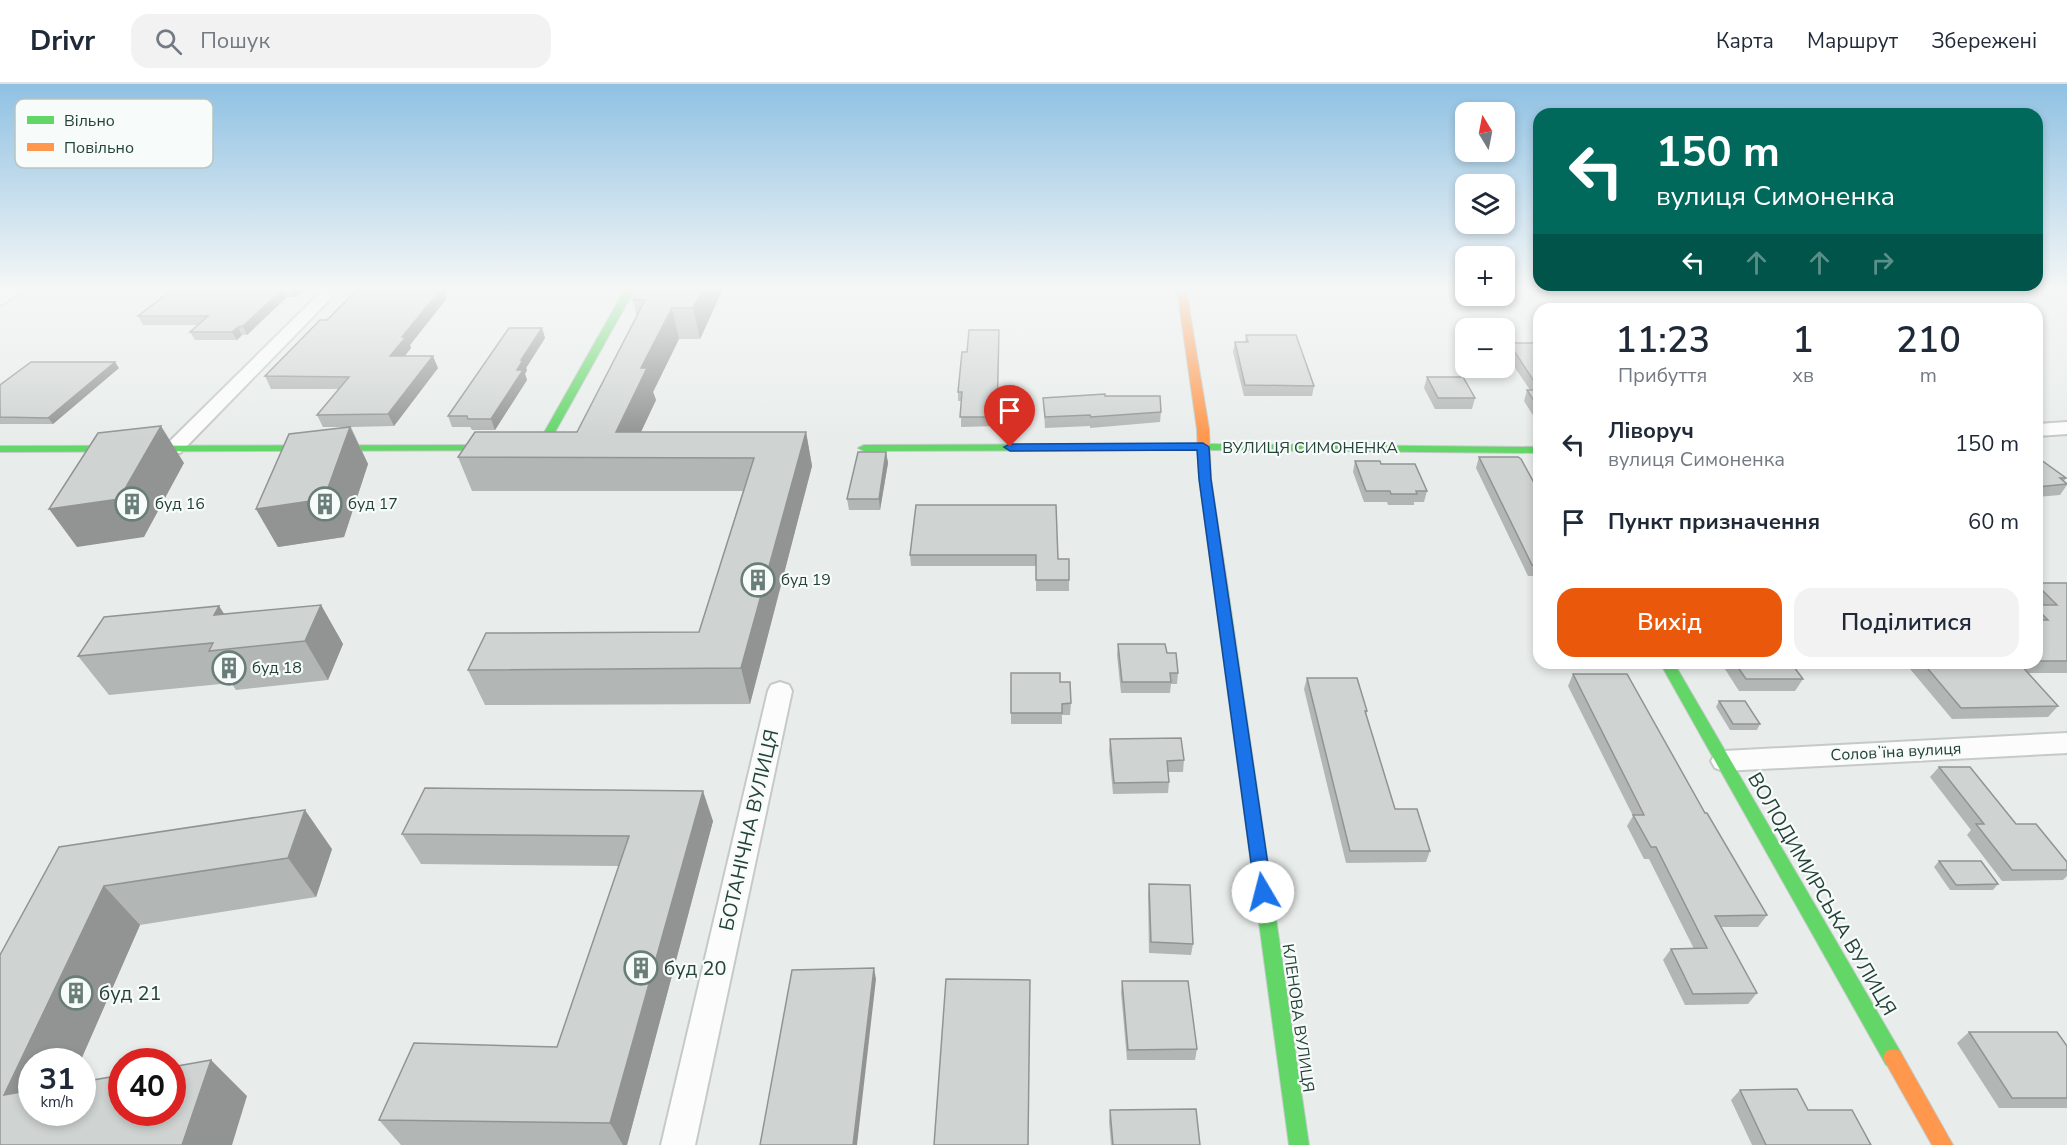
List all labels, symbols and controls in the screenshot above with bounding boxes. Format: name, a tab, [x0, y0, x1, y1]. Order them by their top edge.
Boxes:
search box	[131, 14, 551, 68]
text: Drivr	[30, 22, 95, 60]
icon: search	[152, 25, 185, 58]
text: Пошук	[200, 26, 270, 56]
text: Карта	[1716, 27, 1774, 55]
text: Маршрут	[1807, 27, 1898, 55]
text: Збережені	[1931, 27, 2037, 55]
legend	[15, 99, 213, 168]
north arrow	[1455, 102, 1515, 162]
map controls	[1455, 102, 1515, 378]
text: Вільно	[64, 110, 115, 132]
text: 150 m	[1656, 124, 1780, 181]
icon: left	[1557, 132, 1635, 210]
text: Повільно	[64, 137, 134, 159]
button: layers	[1455, 174, 1515, 234]
text: вулиця Симоненка	[1656, 178, 1895, 215]
button: +	[1455, 246, 1515, 306]
icon: left	[1677, 246, 1710, 279]
icon: ahead	[1740, 246, 1773, 279]
icon: ahead	[1803, 246, 1836, 279]
icon: right	[1866, 246, 1899, 279]
text: 11:23	[1615, 316, 1710, 365]
text: 1	[1792, 316, 1814, 365]
text: 210	[1896, 316, 1961, 365]
button: −	[1455, 318, 1515, 378]
text: Прибуття	[1618, 362, 1707, 389]
text: хв	[1792, 362, 1814, 389]
text: m	[1920, 362, 1937, 389]
pin	[984, 385, 1035, 447]
icon: arrive	[993, 394, 1026, 427]
text: Ліворуч	[1608, 416, 1694, 446]
icon: left	[1557, 428, 1590, 461]
text: 150 m	[1955, 429, 2019, 459]
street label: ВУЛИЦЯ СИМОНЕНКА	[1222, 437, 1398, 459]
text: вулиця Симоненка	[1608, 446, 1785, 473]
building icon: буд 16	[114, 486, 150, 522]
building icon: буд 17	[307, 486, 343, 522]
place label: буд 16	[155, 493, 205, 515]
place label: буд 17	[348, 493, 398, 515]
icon: arrive	[1557, 506, 1590, 539]
text: Пункт призначення	[1608, 507, 1820, 537]
text: 60 m	[1968, 507, 2019, 537]
building icon: буд 19	[740, 562, 776, 598]
place label: буд 19	[781, 569, 831, 591]
button: Вихід	[1557, 588, 1782, 657]
button: Поділитися	[1794, 588, 2019, 657]
building icon: буд 18	[211, 650, 247, 686]
place label: буд 18	[252, 657, 302, 679]
street label: БОТАНІЧНА ВУЛИЦЯ	[713, 727, 785, 933]
street label: Соловʼїна вулиця	[1830, 738, 1962, 766]
street label: ВОЛОДИМИРСЬКА ВУЛИЦЯ	[1741, 767, 1903, 1021]
position arrow	[1231, 860, 1295, 924]
street label: КЛЕНОВА ВУЛИЦЯ	[1277, 942, 1319, 1094]
building icon: буд 20	[623, 950, 659, 986]
place label: буд 20	[664, 955, 726, 982]
building icon: буд 21	[58, 975, 94, 1011]
place label: буд 21	[99, 980, 161, 1007]
speed limit sign: 40	[108, 1048, 186, 1126]
text: 31	[39, 1059, 75, 1100]
text: km/h	[40, 1092, 74, 1112]

